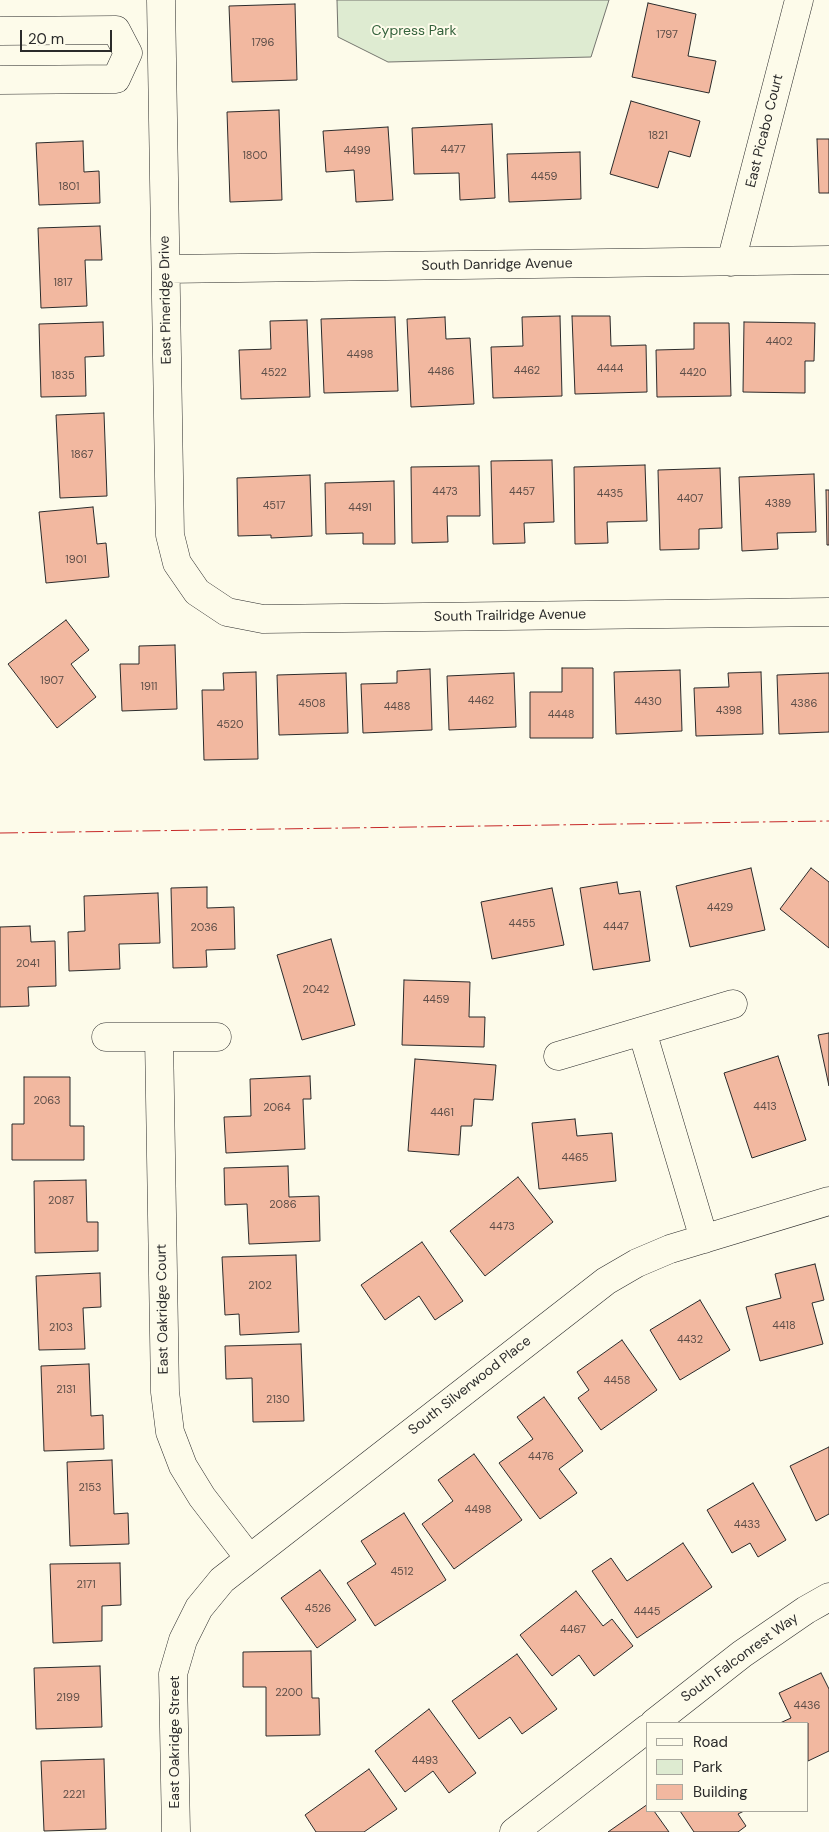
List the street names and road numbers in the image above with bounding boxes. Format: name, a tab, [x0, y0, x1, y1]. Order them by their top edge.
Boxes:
street label: East Picabo Court	[743, 73, 787, 189]
street label: East Pineridge Drive	[156, 236, 176, 364]
street label: South Danridge Avenue	[421, 255, 573, 275]
street label: South Trailridge Avenue	[434, 606, 586, 626]
street label: East Oakridge Court	[153, 1244, 173, 1374]
street label: South Silverwood Place	[405, 1333, 535, 1439]
street label: South Falconrest Way	[678, 1610, 802, 1706]
street label: East Oakridge Street	[167, 1675, 183, 1809]

